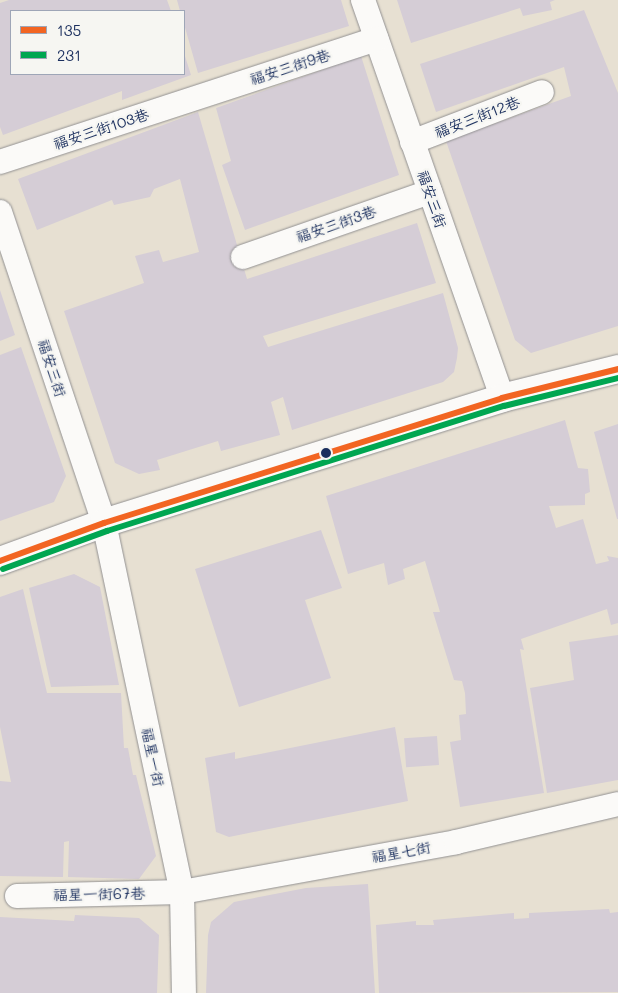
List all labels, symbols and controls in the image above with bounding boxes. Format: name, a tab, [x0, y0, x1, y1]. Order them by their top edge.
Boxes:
legend	[10, 10, 185, 75]
text: 135	[57, 20, 81, 40]
text: 231	[57, 45, 81, 65]
street label: 福安三街9巷	[247, 45, 333, 89]
street label: 福安三街12巷	[432, 92, 522, 142]
street label: 福安三街103巷	[51, 105, 151, 153]
street label: 福安三街	[414, 168, 450, 230]
street label: 福安三街3巷	[293, 202, 379, 246]
street label: 福安三街	[34, 337, 70, 399]
unlabelled marker	[321, 448, 331, 458]
street label: 福星一街	[138, 726, 168, 788]
street label: 福星七街	[370, 838, 432, 866]
street label: 福星一街67巷	[53, 884, 145, 904]

